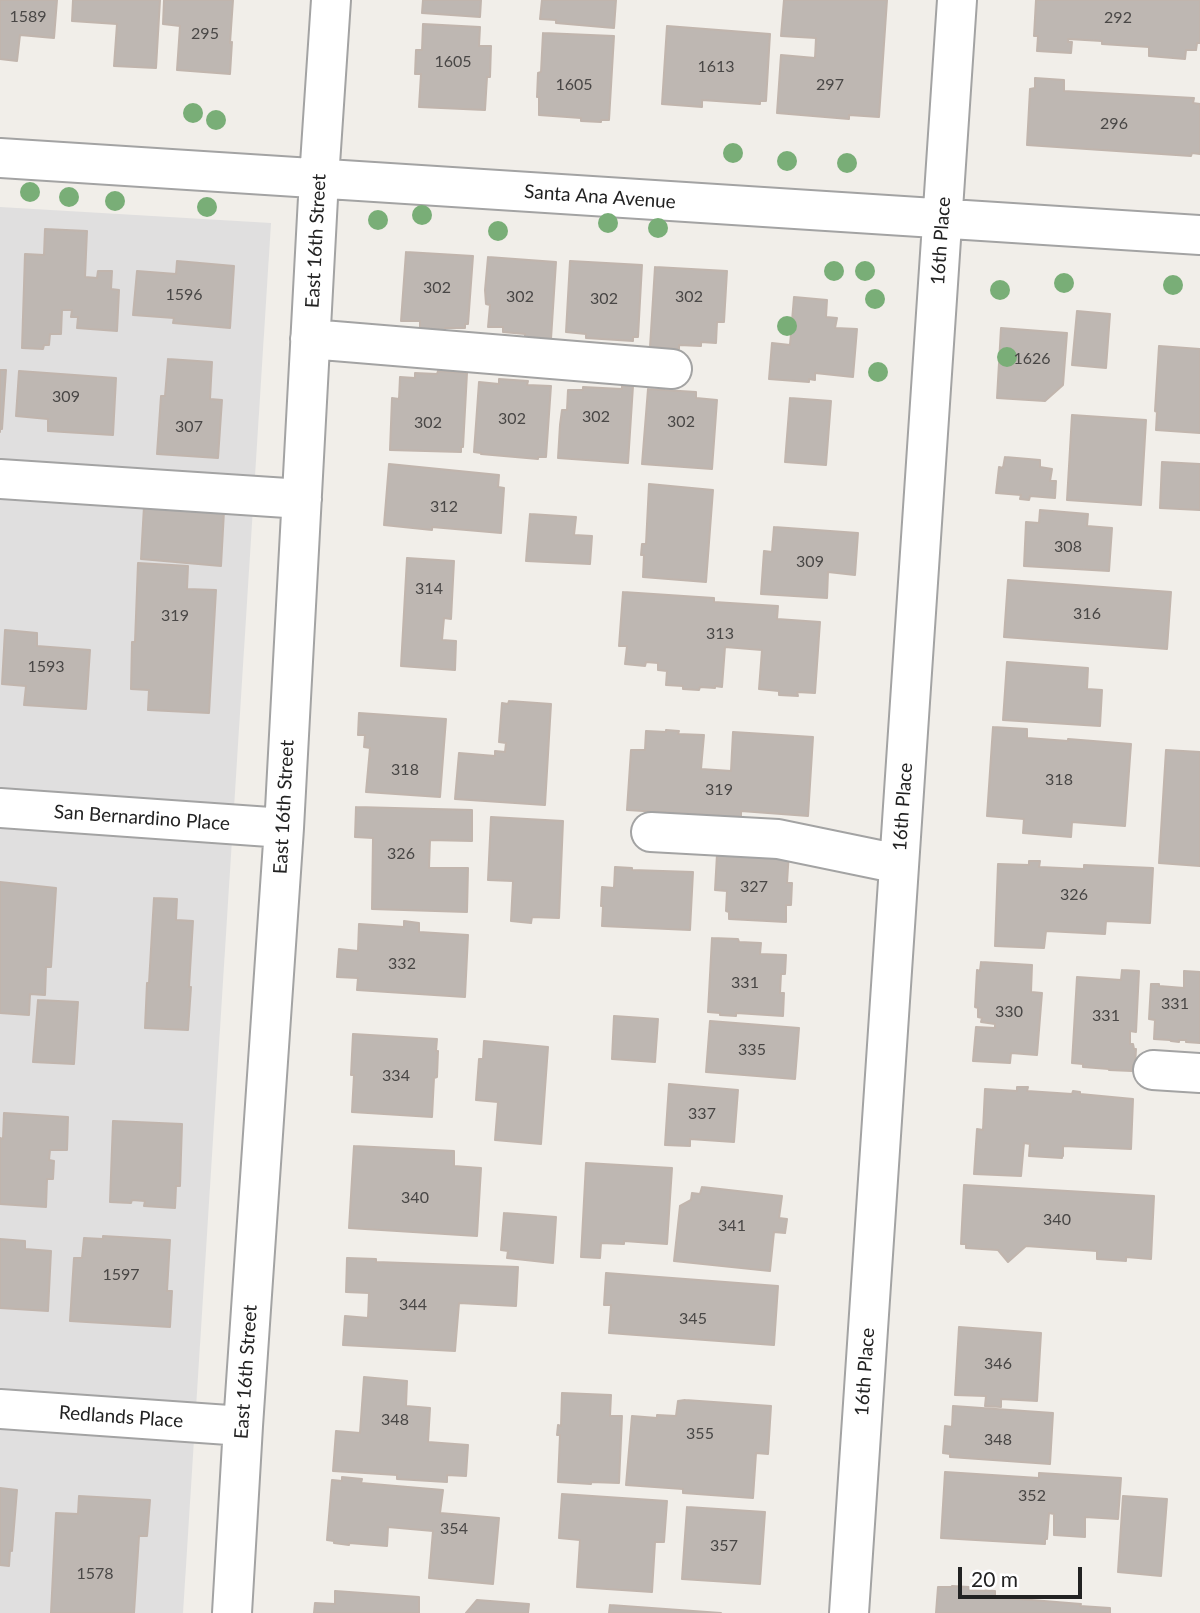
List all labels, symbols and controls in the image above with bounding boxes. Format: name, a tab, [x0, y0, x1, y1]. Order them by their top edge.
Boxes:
house number: 1589	[9, 7, 47, 27]
house number: 292	[1104, 8, 1132, 28]
house number: 295	[191, 24, 219, 44]
house number: 1605	[434, 52, 472, 72]
house number: 1613	[697, 57, 735, 77]
house number: 1605	[555, 75, 593, 95]
house number: 297	[816, 75, 844, 95]
house number: 296	[1100, 114, 1128, 134]
street label: East 16th Street	[301, 173, 331, 309]
street label: Santa Ana Avenue	[523, 180, 677, 214]
street label: 16th Place	[927, 196, 955, 286]
house number: 302	[423, 278, 451, 298]
house number: 1596	[165, 285, 203, 305]
house number: 302	[506, 287, 534, 307]
house number: 302	[675, 287, 703, 307]
house number: 302	[590, 289, 618, 309]
house number: 1626	[1013, 349, 1051, 369]
house number: 309	[52, 387, 80, 407]
house number: 302	[582, 407, 610, 427]
house number: 302	[498, 409, 526, 429]
house number: 302	[667, 412, 695, 432]
house number: 302	[414, 413, 442, 433]
house number: 307	[175, 417, 203, 437]
house number: 312	[430, 497, 458, 517]
house number: 308	[1054, 537, 1082, 557]
house number: 309	[796, 552, 824, 572]
house number: 314	[415, 579, 443, 599]
house number: 316	[1073, 604, 1101, 624]
house number: 319	[161, 606, 189, 626]
house number: 313	[706, 624, 734, 644]
house number: 1593	[27, 657, 65, 677]
street label: East 16th Street	[269, 739, 299, 875]
house number: 318	[391, 760, 419, 780]
street label: 16th Place	[889, 762, 917, 852]
house number: 318	[1045, 770, 1073, 790]
house number: 319	[705, 780, 733, 800]
street label: San Bernardino Place	[53, 800, 231, 836]
house number: 326	[387, 844, 415, 864]
house number: 327	[740, 877, 768, 897]
house number: 326	[1060, 885, 1088, 905]
house number: 332	[388, 954, 416, 974]
house number: 331	[731, 973, 759, 993]
house number: 331	[1161, 994, 1189, 1014]
house number: 330	[995, 1002, 1023, 1022]
house number: 331	[1092, 1006, 1120, 1026]
house number: 335	[738, 1040, 766, 1060]
house number: 334	[382, 1066, 410, 1086]
house number: 337	[688, 1104, 716, 1124]
house number: 340	[401, 1188, 429, 1208]
house number: 340	[1043, 1210, 1071, 1230]
house number: 341	[718, 1216, 746, 1236]
house number: 1597	[102, 1265, 140, 1285]
house number: 344	[399, 1295, 427, 1315]
street label: East 16th Street	[230, 1304, 262, 1440]
house number: 345	[679, 1309, 707, 1329]
street label: 16th Place	[851, 1327, 879, 1417]
house number: 346	[984, 1354, 1012, 1374]
street label: Redlands Place	[58, 1401, 184, 1433]
house number: 348	[381, 1410, 409, 1430]
house number: 355	[686, 1424, 714, 1444]
house number: 348	[984, 1430, 1012, 1450]
house number: 352	[1018, 1486, 1046, 1506]
house number: 354	[440, 1519, 468, 1539]
house number: 357	[710, 1536, 738, 1556]
scale bar	[962, 1554, 1086, 1598]
house number: 1578	[76, 1564, 114, 1584]
text: 20 m	[971, 1566, 1018, 1591]

